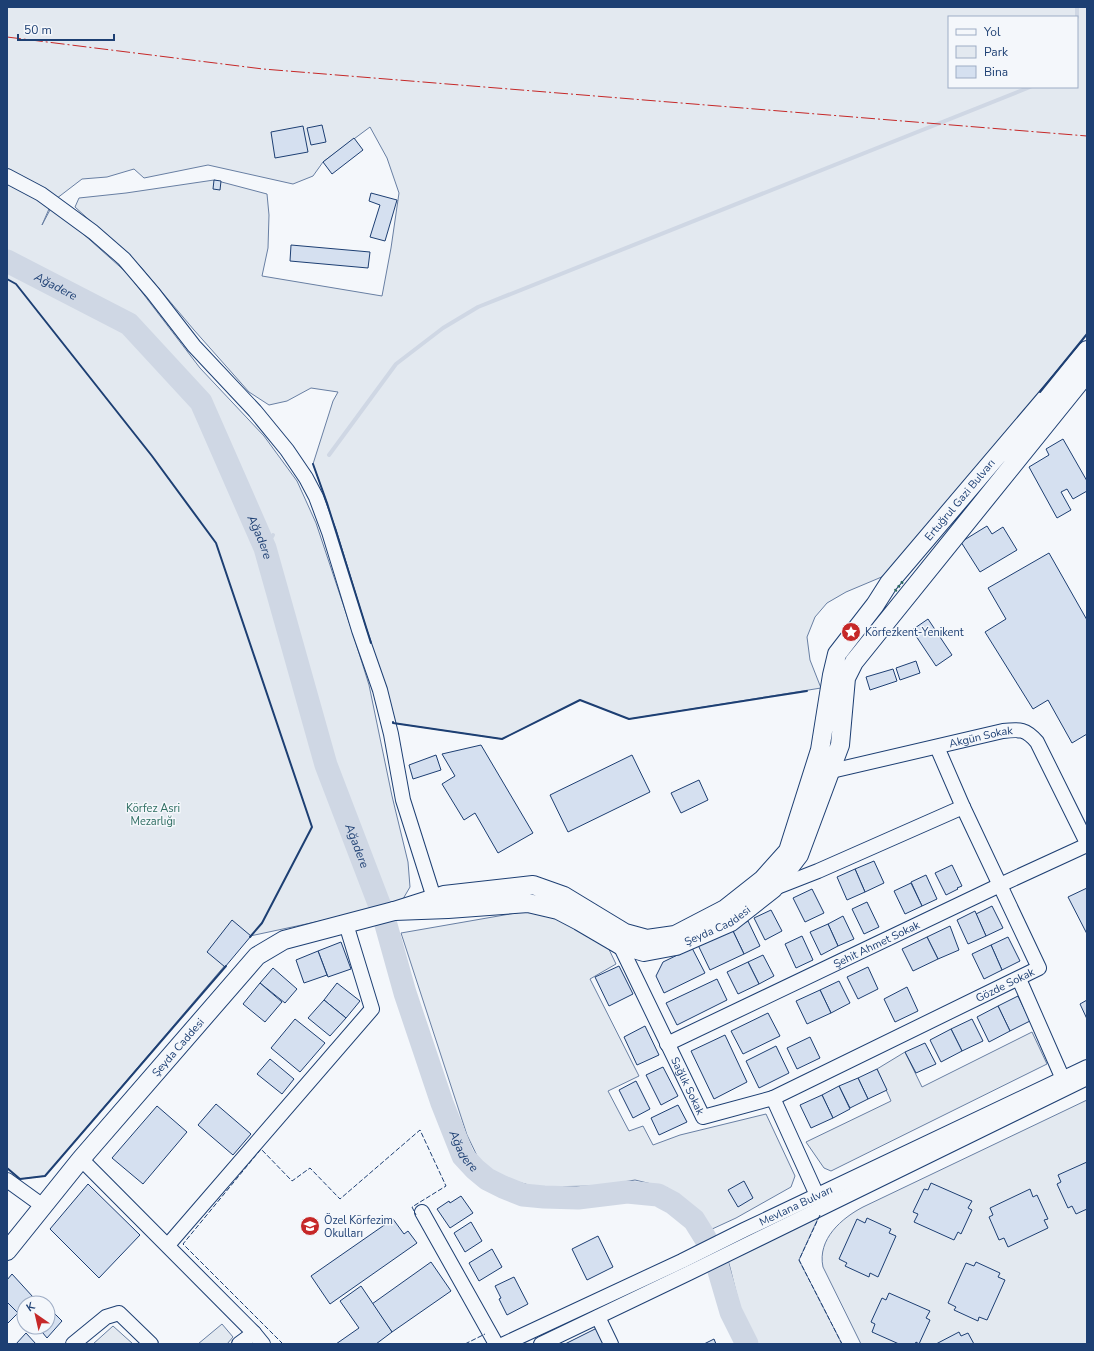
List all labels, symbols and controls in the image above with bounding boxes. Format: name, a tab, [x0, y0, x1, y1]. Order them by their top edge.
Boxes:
scale bar	[18, 16, 114, 42]
legend	[948, 16, 1078, 88]
text: 50 m	[24, 22, 52, 38]
text: Yol	[983, 24, 1001, 40]
text: Park	[984, 44, 1009, 60]
text: Bina	[984, 64, 1008, 80]
water label: Ağadere	[31, 268, 81, 304]
street label: Ertuğrul Gazi Bulvarı	[921, 456, 999, 544]
water label: Ağadere	[243, 512, 276, 562]
place icon: Körfezkent-Yenikent	[840, 621, 862, 643]
place label: Körfezkent-Yenikent	[865, 625, 964, 640]
street label: Akgün Sokak	[948, 723, 1014, 751]
park label: Körfez Asri Mezarlığı	[126, 801, 180, 829]
water label: Ağadere	[341, 821, 373, 871]
street label: Şeyda Caddesi	[682, 902, 753, 949]
street label: Şehit Ahmet Sokak	[831, 917, 922, 971]
street label: Gözde Sokak	[973, 964, 1037, 1005]
street label: Şeyda Caddesi	[148, 1015, 207, 1080]
street label: Sağlık Sokak	[667, 1054, 709, 1118]
water label: Ağadere	[445, 1127, 482, 1176]
street label: Mevlana Bulvarı	[757, 1182, 835, 1229]
place label: Özel Körfezim Okulları	[324, 1213, 393, 1241]
school or university icon: Özel Körfezim Okulları	[299, 1215, 321, 1237]
north arrow	[16, 1295, 56, 1335]
text: K	[23, 1298, 38, 1315]

